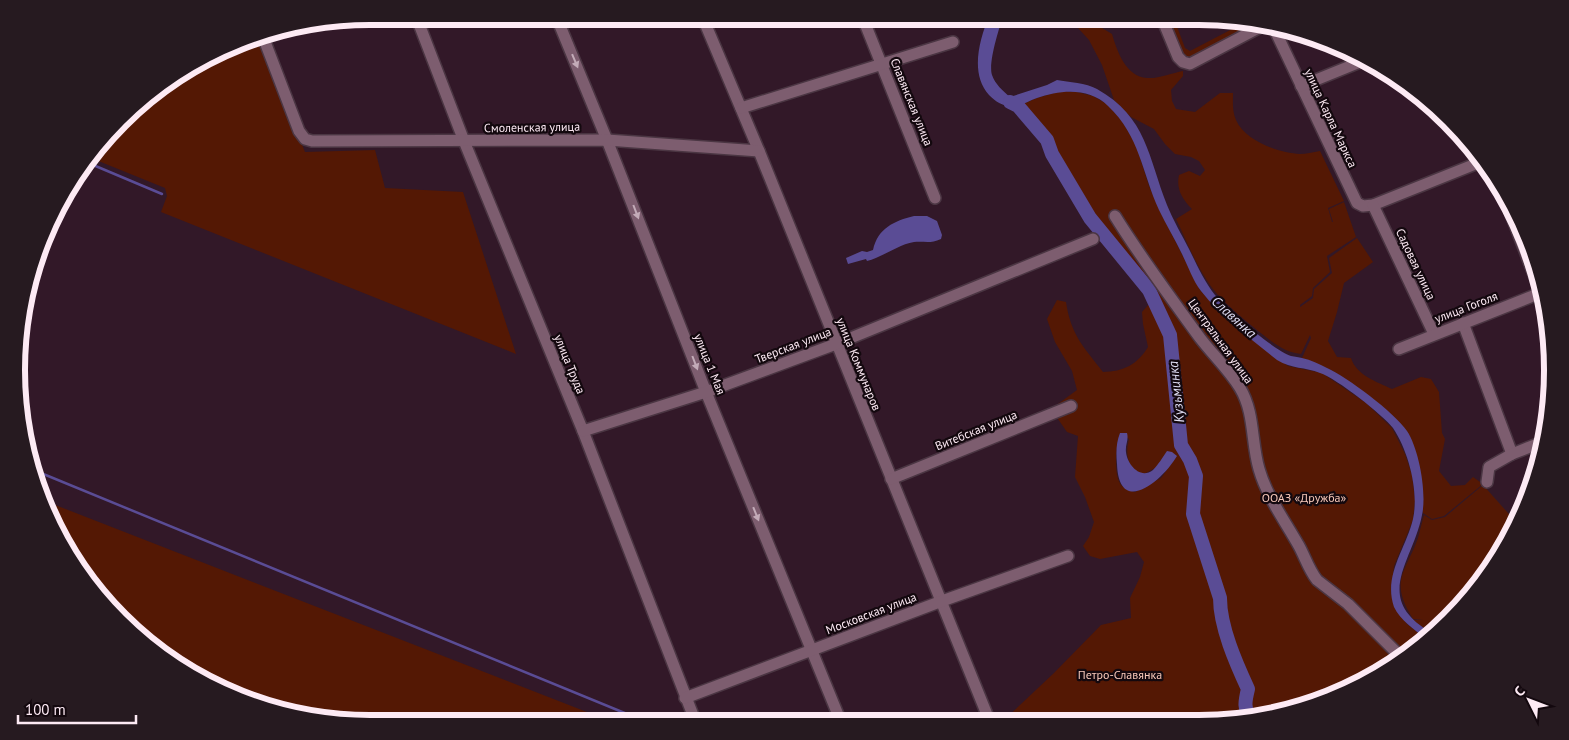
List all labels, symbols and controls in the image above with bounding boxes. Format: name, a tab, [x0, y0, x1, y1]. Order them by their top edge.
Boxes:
one-way arrow	[571, 54, 579, 68]
street label: Славянская улица	[888, 56, 936, 148]
street label: улица Карла Маркса	[1301, 66, 1361, 170]
street label: Смоленская улица	[484, 119, 580, 135]
one-way arrow	[632, 205, 640, 219]
street label: Садовая улица	[1393, 226, 1439, 302]
street label: улица Гоголя	[1432, 288, 1500, 326]
water label: Славянка	[1208, 292, 1260, 342]
street label: Центральная улица	[1185, 296, 1257, 386]
street label: улица Коммунаров	[833, 315, 885, 413]
street label: Тверская улица	[753, 324, 833, 366]
street label: улица 1 Мая	[691, 331, 729, 397]
street label: улица Труда	[551, 332, 589, 396]
one-way arrow	[691, 356, 699, 371]
water label: Кузьминка	[1164, 360, 1188, 424]
street label: Витебская улица	[933, 407, 1019, 453]
park label: ООАЗ «Дружба»	[1262, 490, 1347, 505]
one-way arrow	[752, 507, 760, 522]
street label: Московская улица	[824, 589, 918, 637]
park label: Петро-Славянка	[1078, 667, 1162, 682]
north arrow	[1504, 675, 1554, 725]
text: С	[1510, 682, 1529, 700]
scale bar	[18, 692, 135, 724]
text: 100 m	[25, 700, 66, 719]

